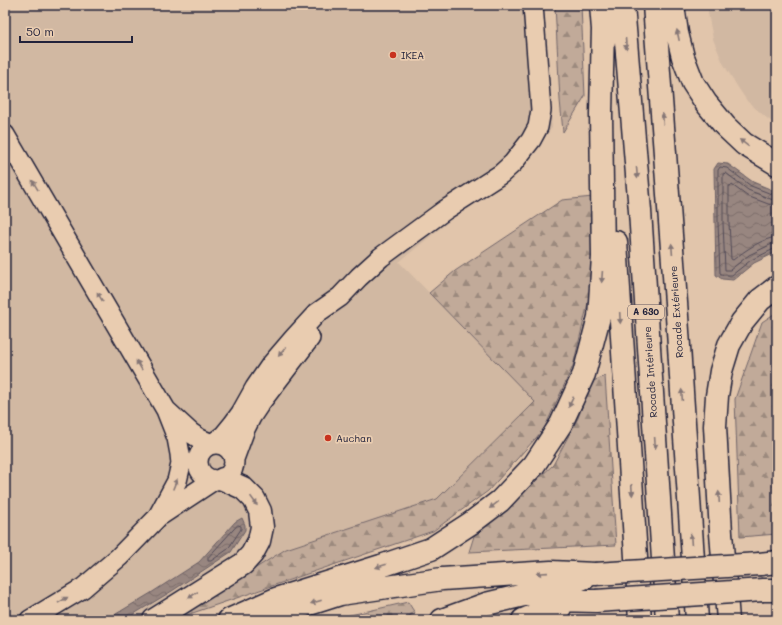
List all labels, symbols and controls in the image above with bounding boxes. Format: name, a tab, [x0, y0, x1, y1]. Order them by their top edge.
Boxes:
scale bar	[20, 18, 132, 44]
text: 50 m	[26, 23, 54, 39]
one-way arrow	[674, 29, 680, 41]
one-way arrow	[623, 38, 630, 50]
place label: IKEA	[401, 48, 424, 62]
marker: IKEA	[388, 50, 398, 60]
one-way arrow	[659, 113, 666, 125]
one-way arrow	[739, 139, 749, 148]
one-way arrow	[633, 167, 640, 179]
one-way arrow	[31, 179, 38, 191]
one-way arrow	[669, 242, 675, 255]
street label: Rocade Extérieure	[666, 265, 686, 359]
one-way arrow	[598, 271, 605, 283]
one-way arrow	[97, 291, 104, 303]
road number: A 630	[628, 305, 664, 319]
one-way arrow	[617, 312, 624, 324]
street label: Rocade Intérieure	[640, 326, 660, 418]
one-way arrow	[277, 347, 286, 358]
one-way arrow	[136, 359, 143, 371]
one-way arrow	[678, 389, 685, 402]
one-way arrow	[568, 396, 574, 408]
place label: Auchan	[336, 431, 372, 445]
marker: Auchan	[323, 433, 333, 443]
one-way arrow	[651, 437, 658, 449]
one-way arrow	[172, 478, 179, 490]
one-way arrow	[629, 484, 636, 496]
one-way arrow	[716, 490, 722, 503]
one-way arrow	[250, 495, 258, 506]
one-way arrow	[489, 501, 499, 509]
one-way arrow	[688, 533, 695, 545]
one-way arrow	[374, 563, 386, 569]
one-way arrow	[536, 569, 548, 576]
one-way arrow	[187, 592, 199, 599]
one-way arrow	[57, 596, 69, 603]
one-way arrow	[310, 599, 322, 605]

